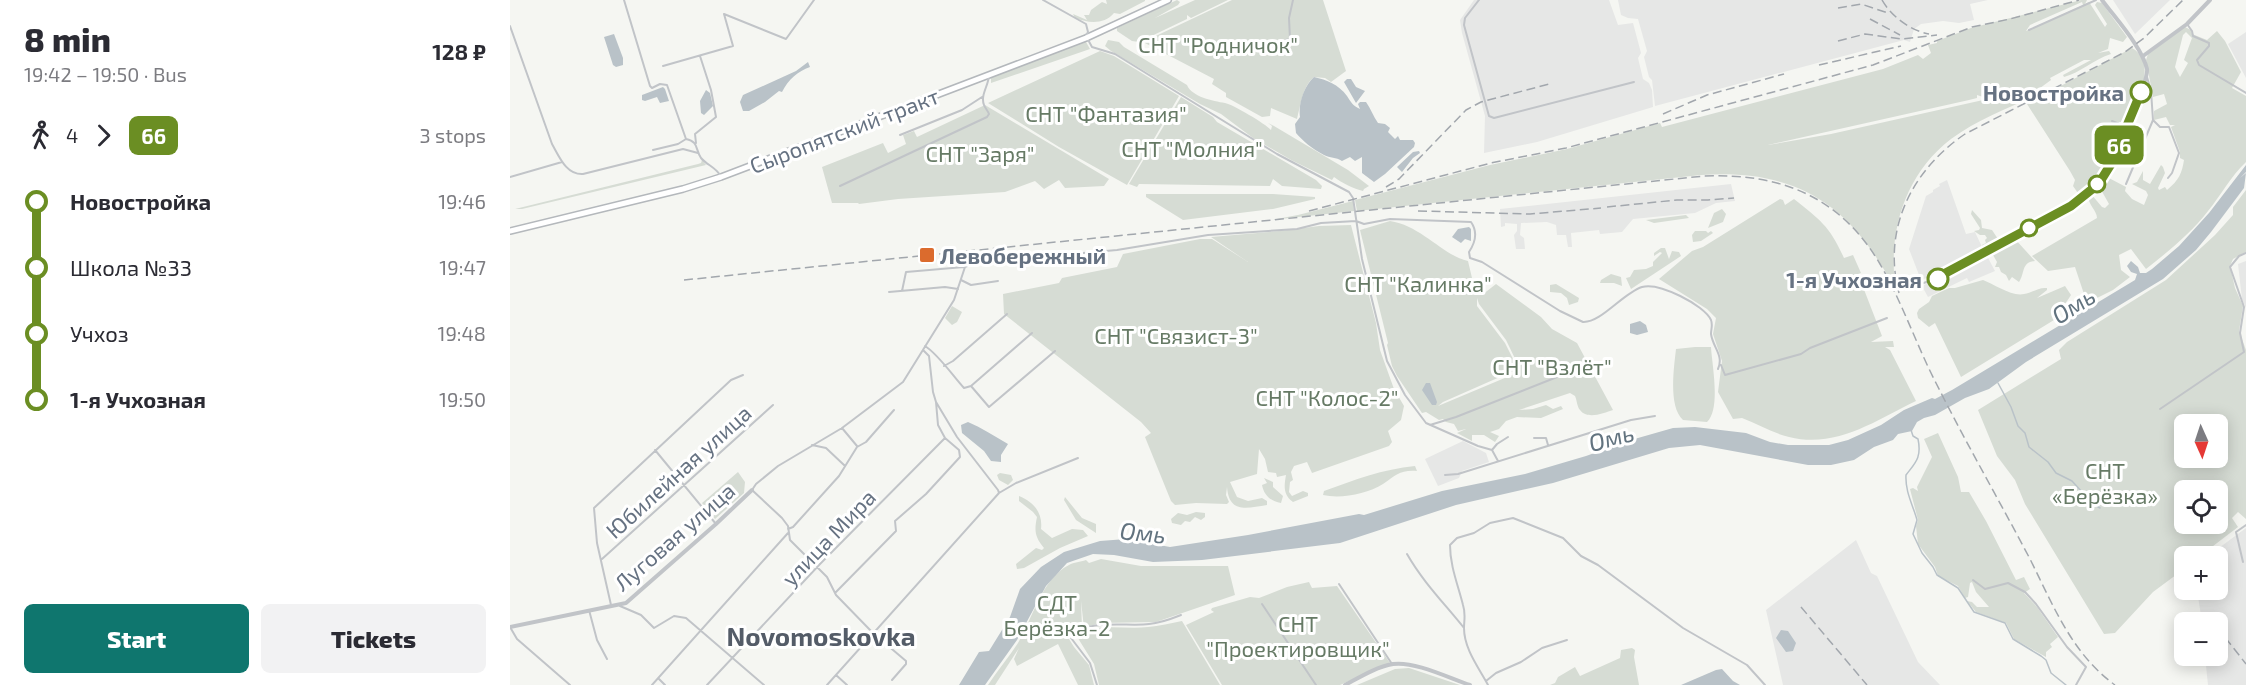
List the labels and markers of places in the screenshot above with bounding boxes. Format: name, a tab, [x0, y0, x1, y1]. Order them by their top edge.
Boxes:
place label: Новостройка	[1983, 79, 2124, 105]
marker: Новостройка	[2130, 81, 2152, 103]
unlabelled marker	[2088, 175, 2106, 193]
unlabelled marker	[2020, 219, 2038, 237]
place label: Левобережный	[940, 242, 1106, 268]
marker: Левобережный	[918, 246, 936, 264]
place label: 1-я Учхозная	[1786, 266, 1922, 292]
marker: 1-я Учхозная	[1927, 268, 1949, 290]

